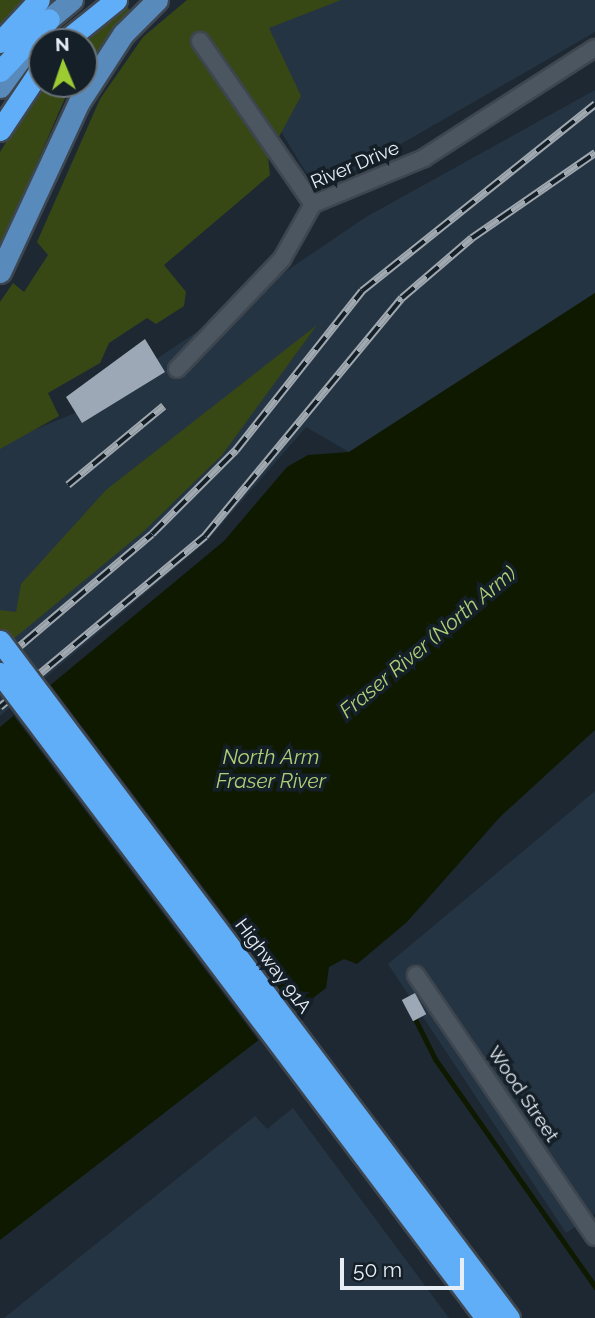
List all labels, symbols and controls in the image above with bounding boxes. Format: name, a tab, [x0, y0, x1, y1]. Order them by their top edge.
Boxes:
north arrow	[28, 28, 98, 98]
text: N	[55, 33, 70, 55]
street label: River Drive	[307, 136, 403, 194]
water label: Fraser River (North Arm)	[334, 560, 522, 724]
water label: North Arm Fraser River	[216, 744, 326, 794]
street label: Highway 91A	[230, 914, 316, 1018]
street label: Wood Street	[483, 1042, 563, 1146]
scale bar	[343, 1244, 467, 1288]
text: 50 m	[353, 1257, 402, 1282]

